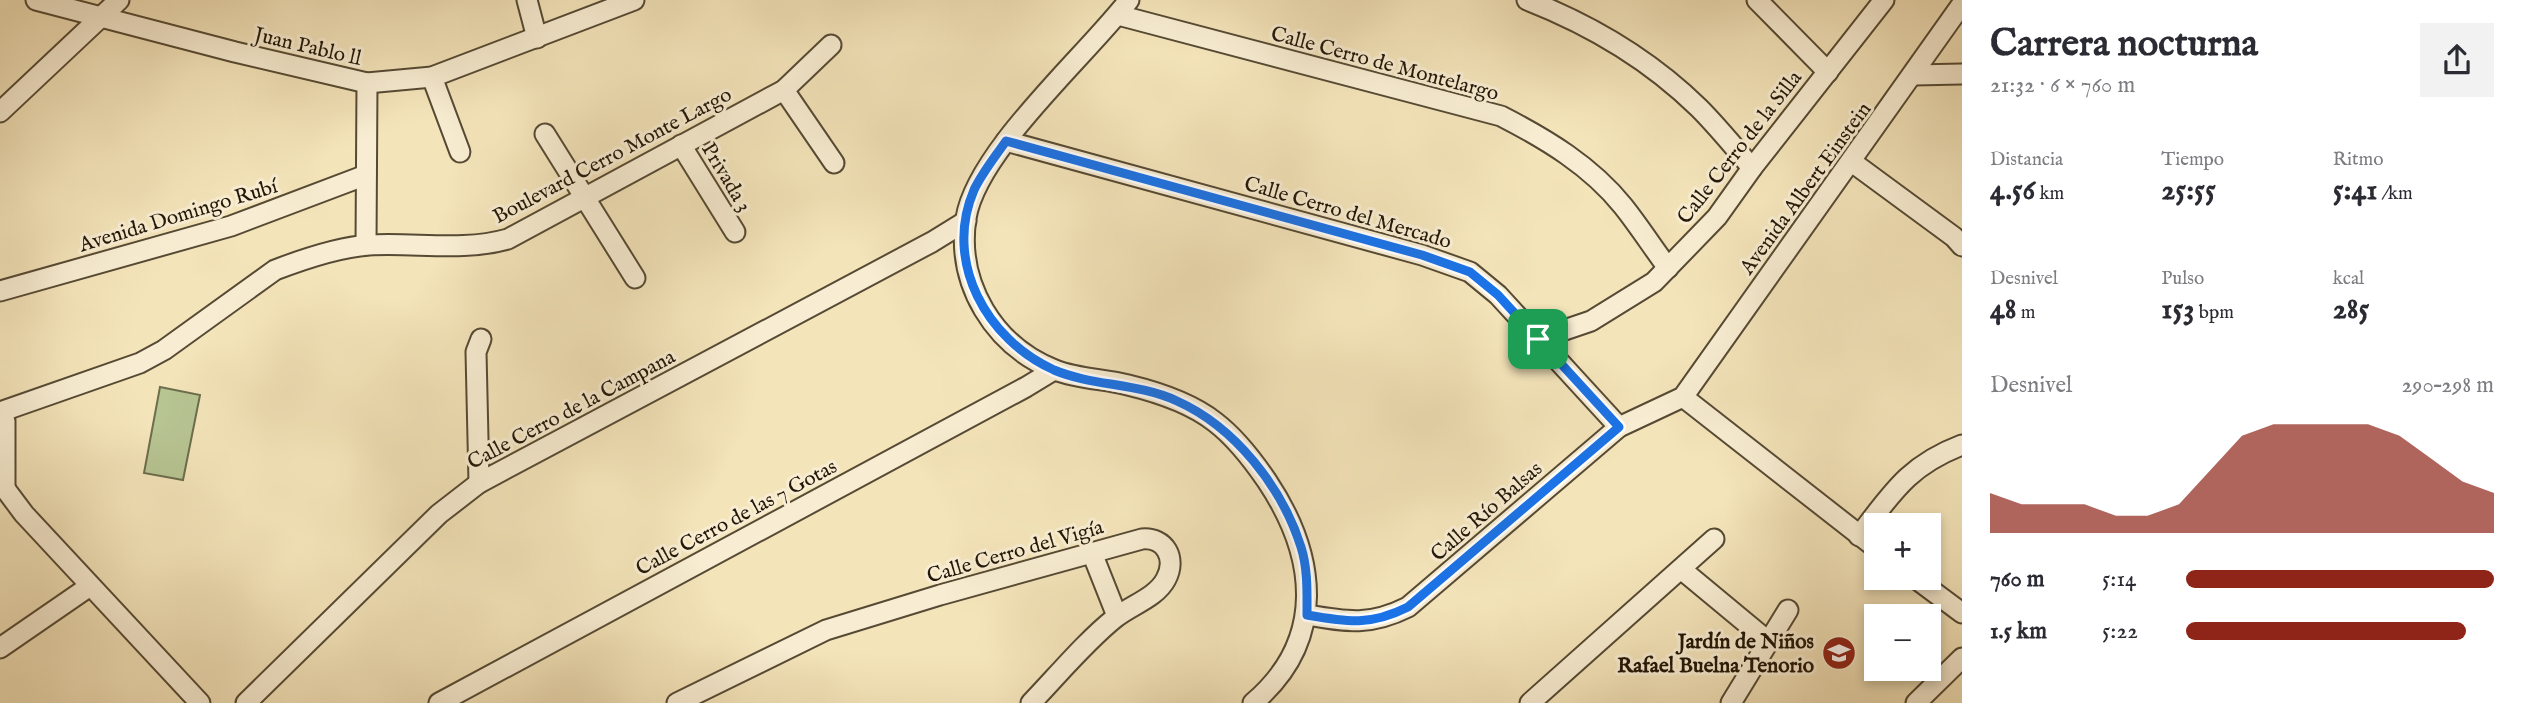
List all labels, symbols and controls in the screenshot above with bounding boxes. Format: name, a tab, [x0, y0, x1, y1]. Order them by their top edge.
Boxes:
street label: Calle Cerro de Montelargo	[1268, 21, 1502, 108]
text: Carrera nocturna	[1990, 21, 2258, 69]
street label: Juan Pablo ll	[250, 22, 364, 73]
button: share	[2420, 23, 2494, 97]
street label: Calle Cerro de la Silla	[1672, 65, 1809, 230]
text: 21:32 · 6 × 760 m	[1990, 71, 2135, 100]
street label: Boulevard Cerro Monte Largo	[489, 82, 737, 231]
street label: Avenida Albert Einstein	[1734, 97, 1878, 281]
street label: Privada 3	[694, 138, 757, 217]
text: Distancia	[1990, 148, 2063, 172]
text: Tiempo	[2161, 148, 2224, 172]
text: Ritmo	[2333, 148, 2383, 172]
street label: Calle Cerro del Mercado	[1241, 171, 1454, 256]
text: 4.56	[1990, 172, 2035, 210]
text: 25:55	[2161, 172, 2216, 210]
text: 5:41	[2333, 172, 2377, 210]
street label: Avenida Domingo Rubí	[75, 173, 282, 260]
text: km	[2035, 182, 2064, 206]
text: /km	[2377, 182, 2413, 206]
text: Desnivel	[1990, 267, 2058, 291]
text: Pulso	[2161, 267, 2204, 291]
text: kcal	[2333, 267, 2364, 291]
text: 48	[1990, 291, 2016, 329]
text: 153	[2161, 291, 2195, 329]
text: 285	[2333, 291, 2369, 329]
text: m	[2016, 301, 2035, 325]
text: bpm	[2195, 301, 2234, 325]
pin	[1508, 309, 1568, 369]
icon: arrive	[1519, 320, 1557, 358]
street label: Calle Cerro de la Campana	[463, 344, 681, 477]
text: Desnivel	[1990, 371, 2072, 400]
text: 290–298 m	[2402, 371, 2494, 400]
street label: Calle Cerro de las 7 Gotas	[631, 454, 842, 583]
street label: Calle Río Balsas	[1425, 456, 1549, 568]
map controls	[1864, 513, 1941, 681]
button: +	[1864, 513, 1941, 590]
street label: Calle Cerro del Vigía	[924, 514, 1108, 591]
text: 760 m	[1990, 565, 2045, 594]
text: 5:14	[2102, 565, 2136, 594]
button: −	[1864, 604, 1941, 681]
text: 1.5 km	[1990, 617, 2047, 646]
text: 5:22	[2102, 617, 2138, 646]
place label: Jardín de Niños Rafael Buelna Tenorio	[1617, 629, 1815, 680]
school or university icon: Jardín de Niños Rafael Buelna Tenorio	[1820, 634, 1858, 672]

